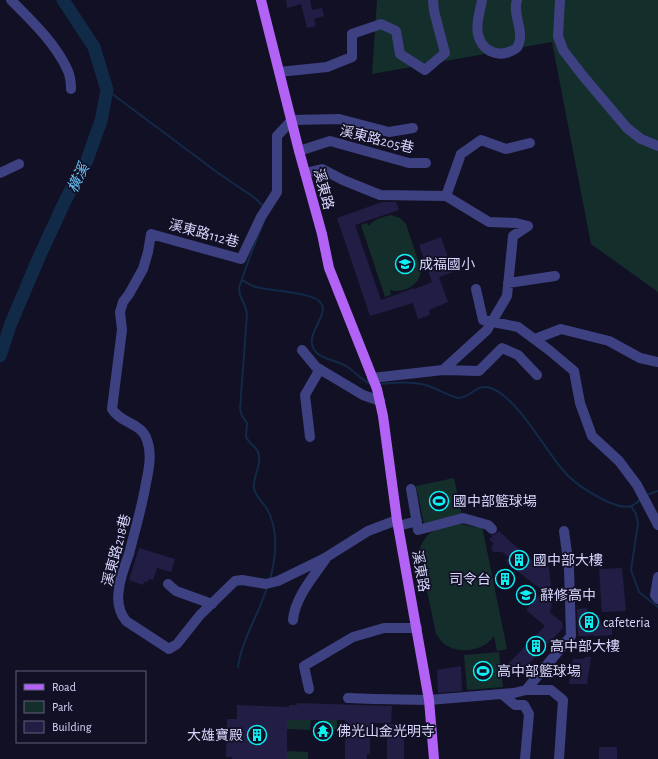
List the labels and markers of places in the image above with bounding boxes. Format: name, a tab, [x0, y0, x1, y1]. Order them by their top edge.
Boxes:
school or university icon: 成福國小	[394, 253, 416, 275]
place label: 成福國小	[419, 257, 475, 272]
sports icon: 國中部籃球場	[428, 490, 450, 512]
place label: 國中部籃球場	[453, 494, 537, 509]
building icon: 國中部大樓	[508, 549, 530, 571]
place label: 國中部大樓	[533, 553, 603, 568]
building icon: 司令台	[494, 568, 516, 590]
place label: 司令台	[449, 571, 491, 587]
school or university icon: 辭修高中	[515, 584, 537, 606]
place label: 辭修高中	[540, 587, 596, 603]
building icon: cafeteria	[578, 611, 600, 633]
place label: cafeteria	[603, 616, 651, 630]
building icon: 高中部大樓	[525, 635, 547, 657]
place label: 高中部大樓	[550, 639, 620, 654]
sports icon: 高中部籃球場	[472, 660, 494, 682]
place label: 高中部籃球場	[497, 664, 581, 679]
temple icon: 佛光山金光明寺	[312, 720, 334, 742]
place label: 佛光山金光明寺	[337, 723, 435, 739]
building icon: 大雄寶殿	[246, 724, 268, 746]
place label: 大雄寶殿	[187, 728, 243, 743]

